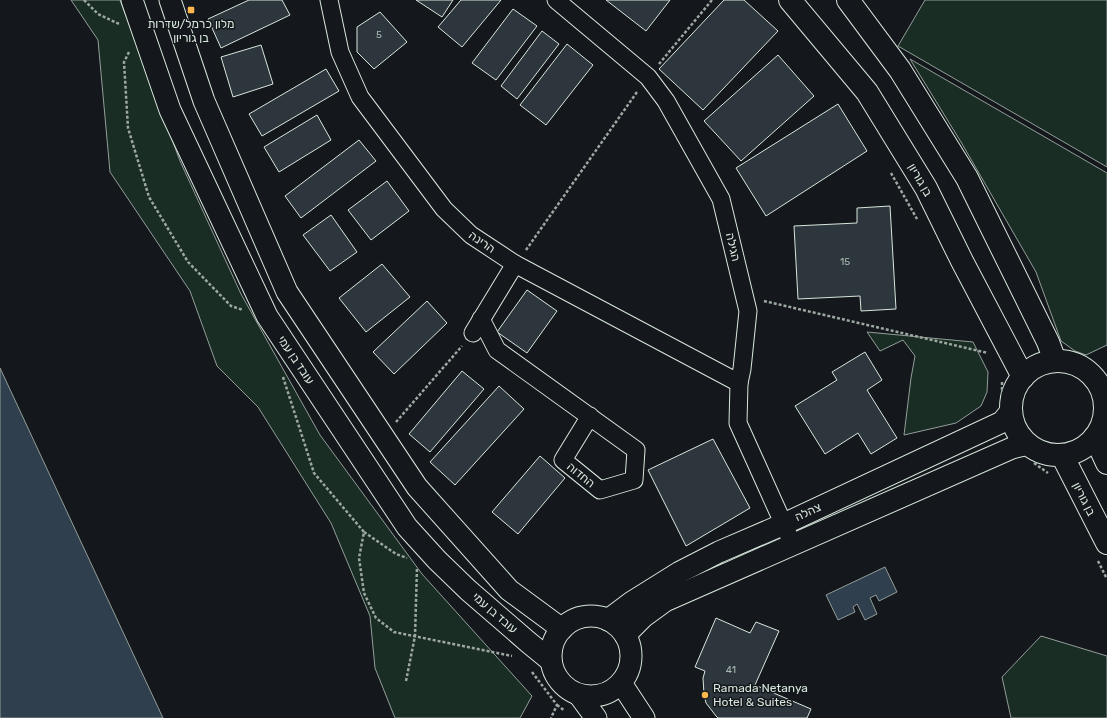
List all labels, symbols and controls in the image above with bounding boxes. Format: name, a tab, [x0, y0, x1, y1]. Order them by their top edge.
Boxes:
marker: מלון כרמל/שדרות בן גוריון	[186, 5, 196, 15]
place label: מלון כרמל/שדרות בן גוריון	[147, 17, 235, 45]
house number: 5	[376, 29, 382, 41]
street label: בן גוריון	[905, 161, 935, 199]
street label: הרינה	[466, 228, 498, 256]
street label: הגילה	[723, 231, 743, 263]
house number: 15	[840, 256, 850, 268]
street label: עובד בן עמי	[275, 333, 317, 387]
street label: החדוה	[564, 460, 598, 490]
street label: בן גוריון	[1070, 480, 1099, 518]
street label: צהלה	[793, 500, 823, 524]
street label: עובד בן עמי	[470, 590, 520, 636]
house number: 41	[726, 664, 736, 676]
place label: Ramada Netanya Hotel & Suites	[713, 681, 808, 709]
marker: Ramada Netanya Hotel & Suites	[700, 690, 710, 700]

